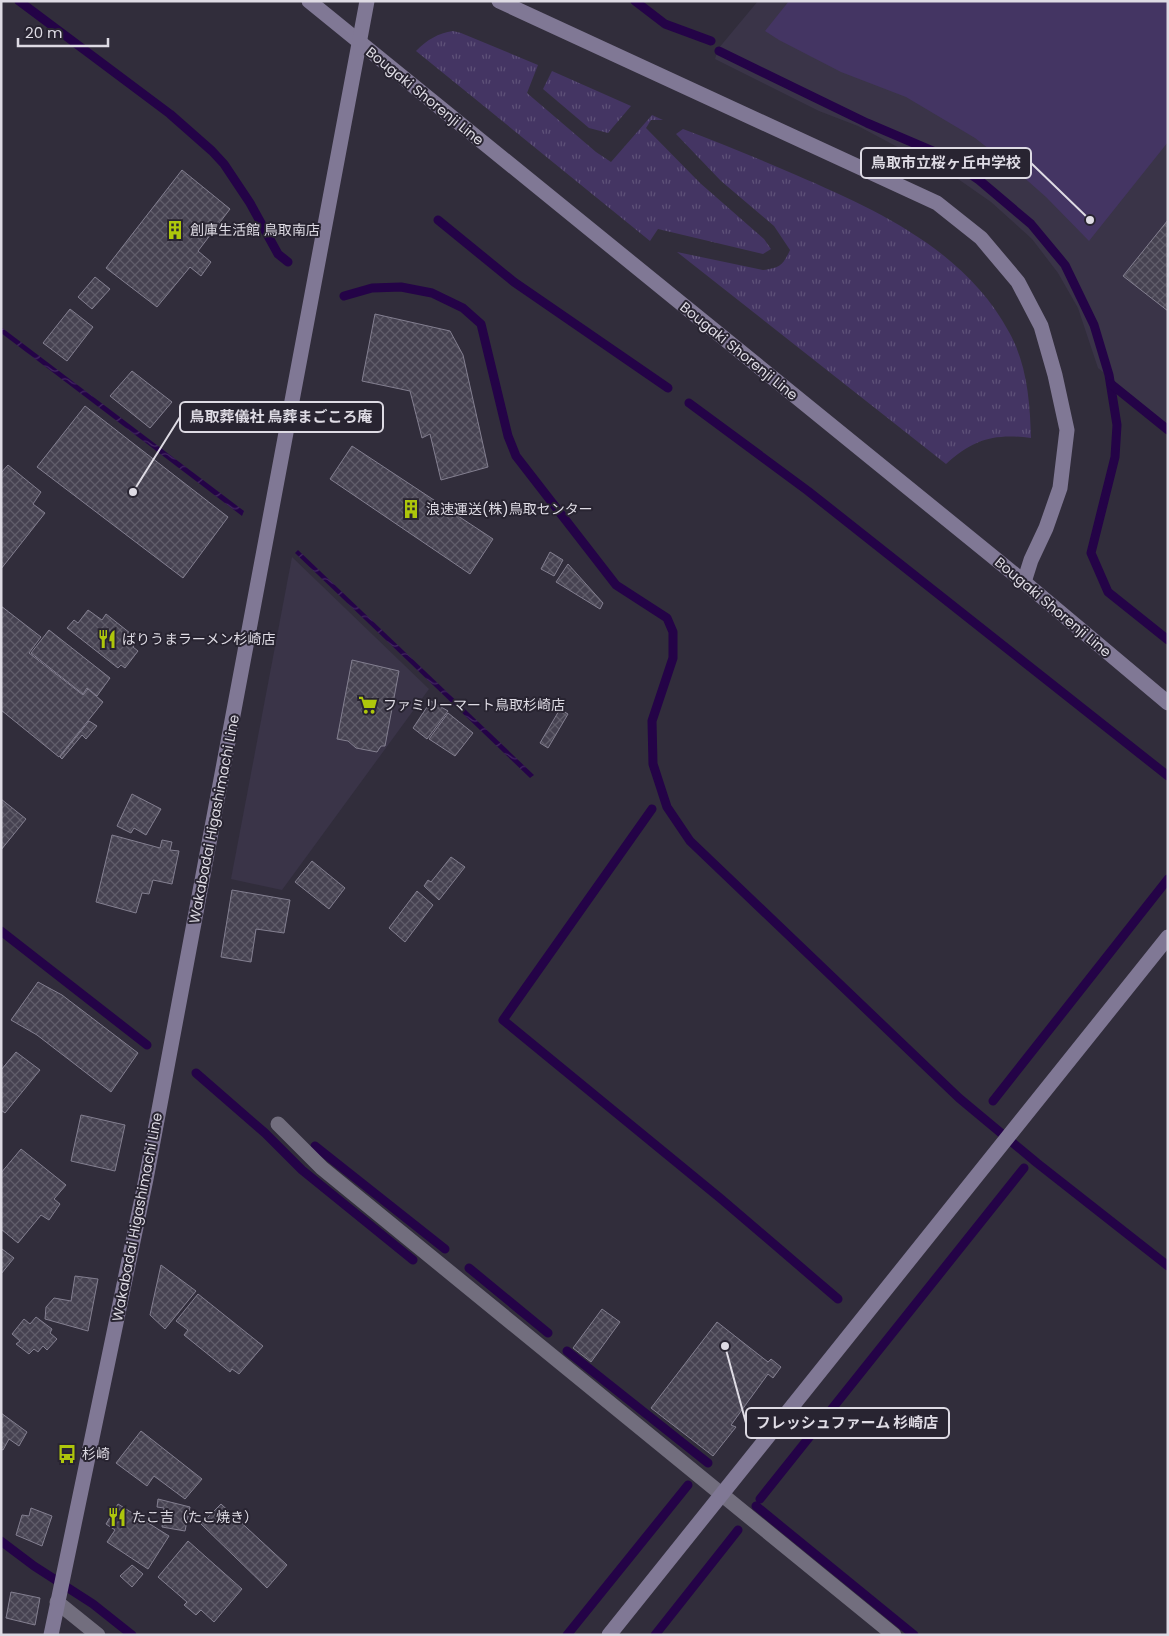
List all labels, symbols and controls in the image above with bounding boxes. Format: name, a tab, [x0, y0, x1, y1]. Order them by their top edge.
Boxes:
scale bar	[18, 15, 108, 47]
text: 20 m	[25, 22, 63, 43]
street label: Bougaki Shorenji Line	[362, 42, 489, 150]
callout: 鳥取市立桜ヶ丘中学校	[861, 148, 1031, 178]
text: 鳥取市立桜ヶ丘中学校	[871, 152, 1021, 173]
building icon: 創庫生活館 鳥取南店	[164, 219, 186, 241]
place label: 創庫生活館 鳥取南店	[190, 220, 320, 240]
street label: Bougaki Shorenji Line	[676, 297, 803, 405]
callout: 鳥取葬儀社 鳥葬まごころ庵	[180, 402, 383, 432]
text: 鳥取葬儀社 鳥葬まごころ庵	[189, 406, 373, 427]
building icon: 浪速運送(株)鳥取センター	[400, 498, 422, 520]
place label: 浪速運送(株)鳥取センター	[426, 499, 593, 519]
street label: Bougaki Shorenji Line	[990, 552, 1116, 662]
restaurant icon: ばりうまラーメン杉崎店	[96, 628, 118, 650]
place label: ばりうまラーメン杉崎店	[122, 629, 275, 649]
supermarket icon: ファミリーマート鳥取杉崎店	[357, 694, 379, 716]
place label: ファミリーマート鳥取杉崎店	[383, 695, 565, 715]
street label: Wakabadai Higashimachi Line	[184, 713, 244, 925]
street label: Wakabadai Higashimachi Line	[107, 1111, 167, 1323]
callout: フレッシュファーム 杉崎店	[746, 1408, 949, 1438]
text: フレッシュファーム 杉崎店	[756, 1412, 938, 1433]
bus stop icon: 杉崎	[56, 1443, 78, 1465]
place label: 杉崎	[82, 1444, 110, 1464]
restaurant icon: たこ吉（たこ焼き）	[106, 1506, 128, 1528]
place label: たこ吉（たこ焼き）	[132, 1507, 258, 1527]

